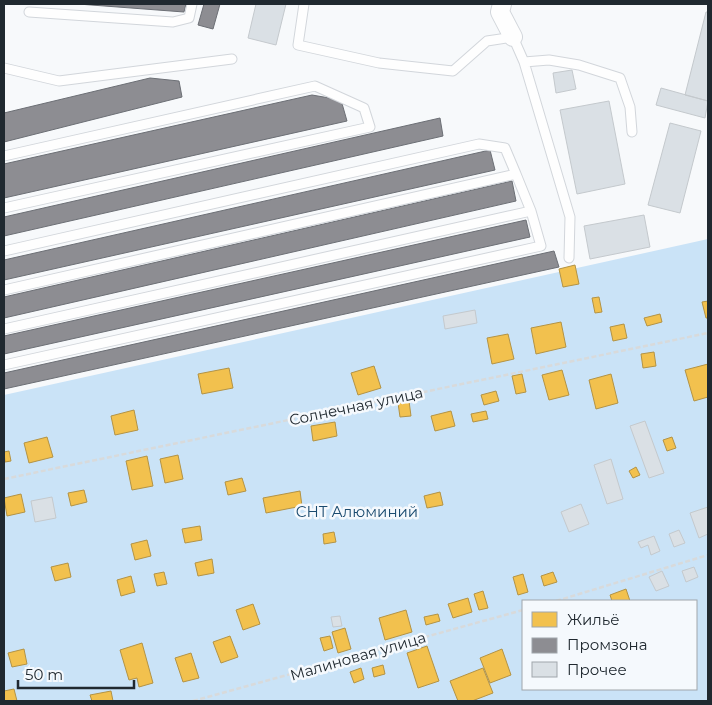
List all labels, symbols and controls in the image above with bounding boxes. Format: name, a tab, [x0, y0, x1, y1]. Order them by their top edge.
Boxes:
street label: Солнечная улица	[287, 383, 425, 429]
park label: СНТ Алюминий	[296, 502, 418, 521]
legend	[522, 600, 697, 690]
text: Жильё	[567, 610, 620, 629]
street label: Малиновая улица	[288, 628, 428, 684]
text: Промзона	[567, 635, 647, 654]
scale bar	[18, 658, 134, 690]
text: Прочее	[567, 660, 627, 679]
text: 50 m	[25, 665, 63, 684]

